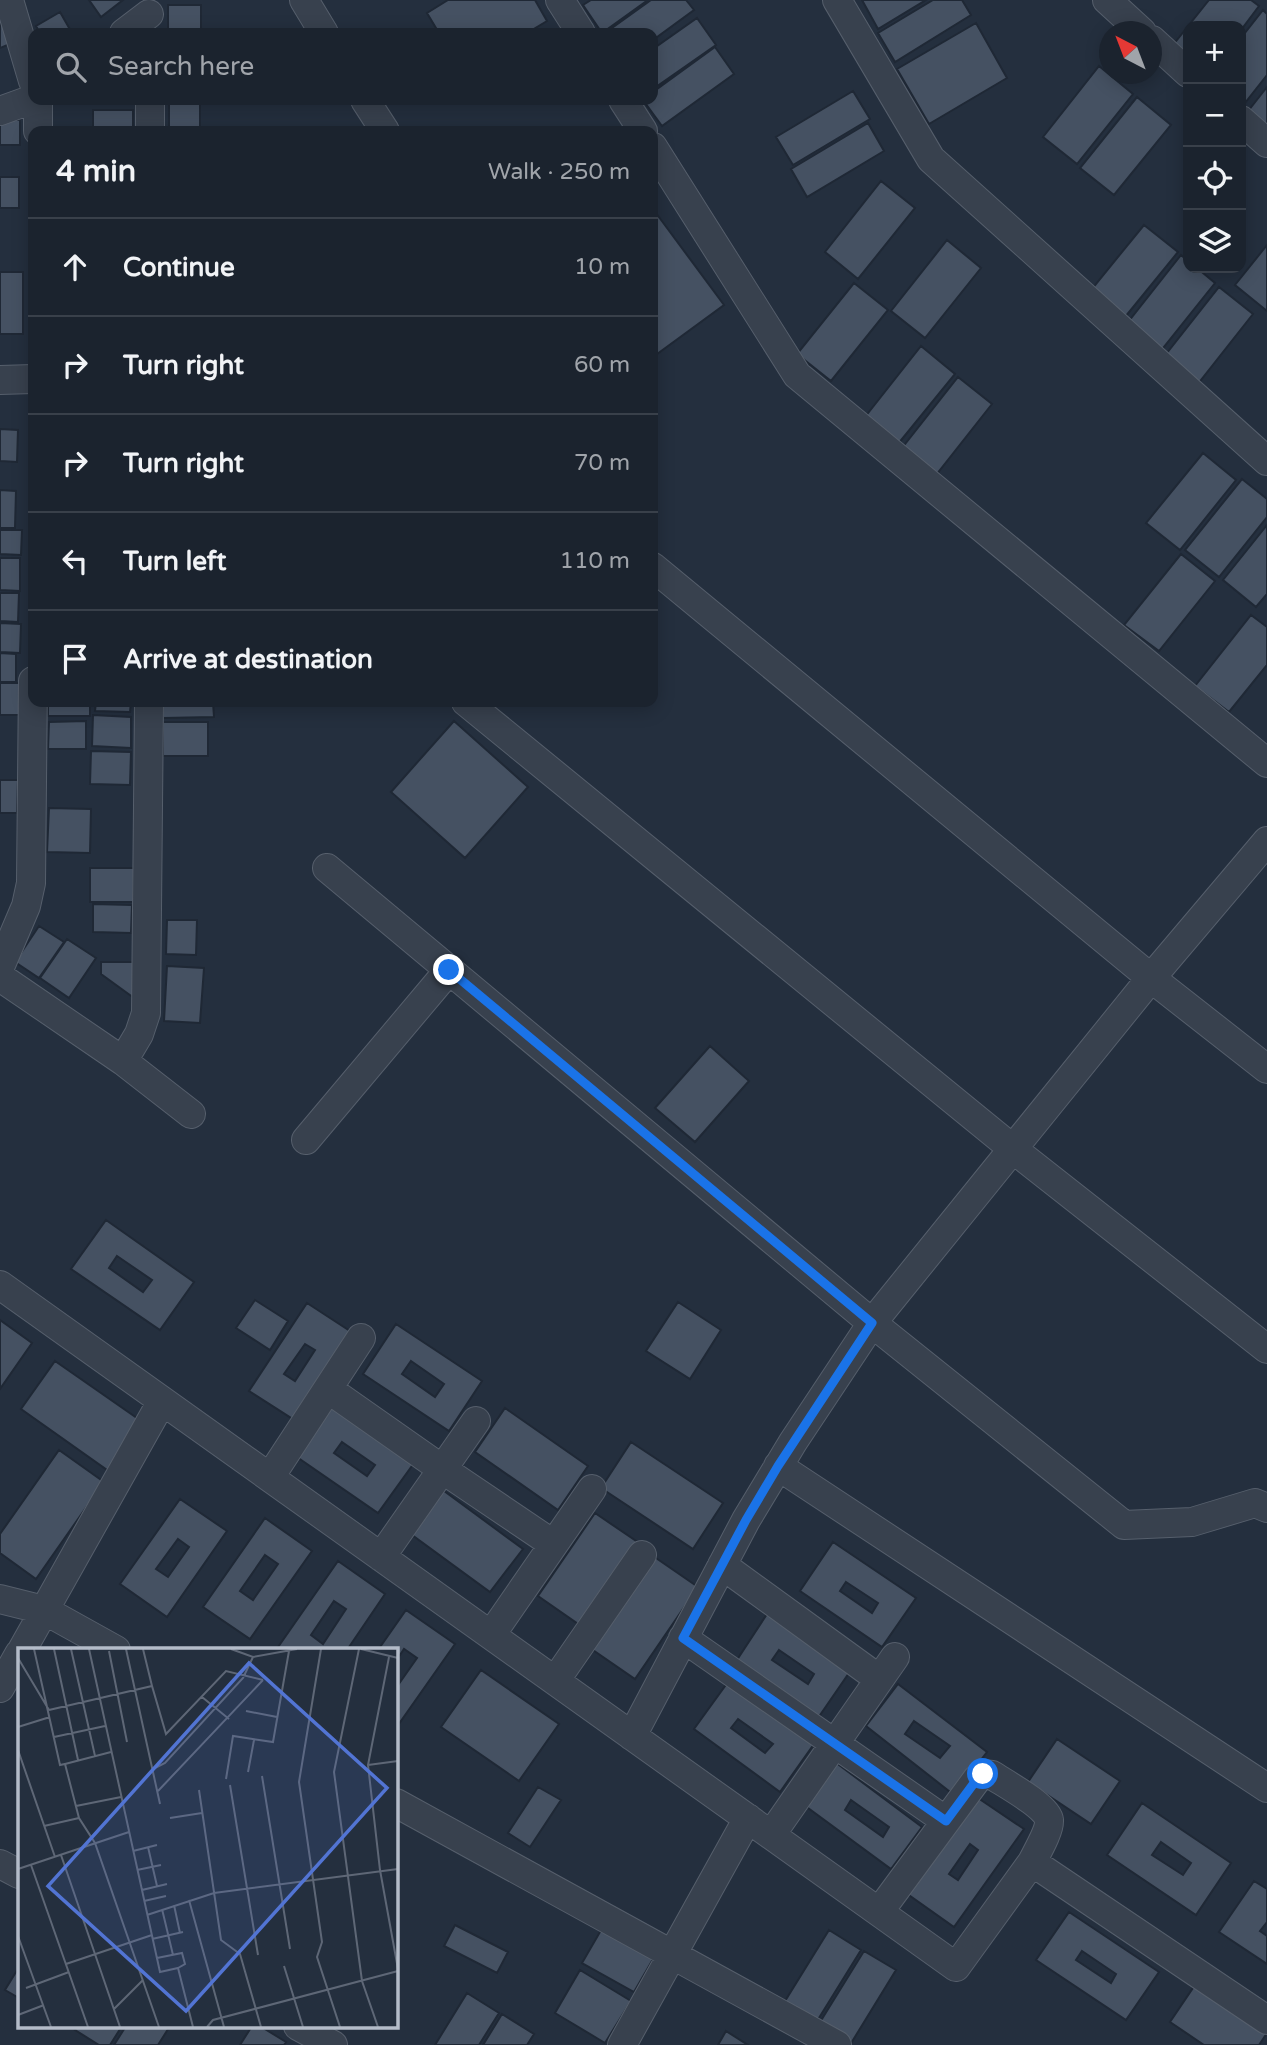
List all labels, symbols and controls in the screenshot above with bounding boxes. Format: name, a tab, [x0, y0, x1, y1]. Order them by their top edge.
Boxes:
north arrow	[1099, 21, 1162, 84]
map controls	[1183, 21, 1246, 273]
button: +	[1183, 21, 1246, 84]
search box	[28, 28, 658, 105]
icon: search	[52, 48, 90, 86]
text: Search here	[108, 51, 254, 82]
button: −	[1183, 84, 1246, 147]
button: locate	[1183, 147, 1246, 210]
text: 4 min	[56, 153, 136, 190]
text: Walk · 250 m	[488, 158, 630, 186]
button: layers	[1183, 210, 1246, 273]
icon: ahead	[56, 248, 94, 286]
text: Continue	[123, 252, 235, 283]
text: 10 m	[574, 253, 630, 281]
icon: right	[56, 346, 94, 384]
text: Turn right	[123, 350, 244, 381]
text: 60 m	[574, 351, 630, 379]
icon: right	[56, 444, 94, 482]
text: Turn right	[123, 448, 244, 479]
text: 70 m	[574, 449, 630, 477]
icon: left	[56, 542, 94, 580]
text: Turn left	[123, 546, 226, 577]
text: 110 m	[560, 547, 630, 575]
icon: arrive	[56, 640, 94, 678]
text: Arrive at destination	[123, 644, 373, 675]
route end	[433, 954, 464, 985]
inset map	[18, 1648, 397, 2028]
route start	[967, 1758, 998, 1789]

